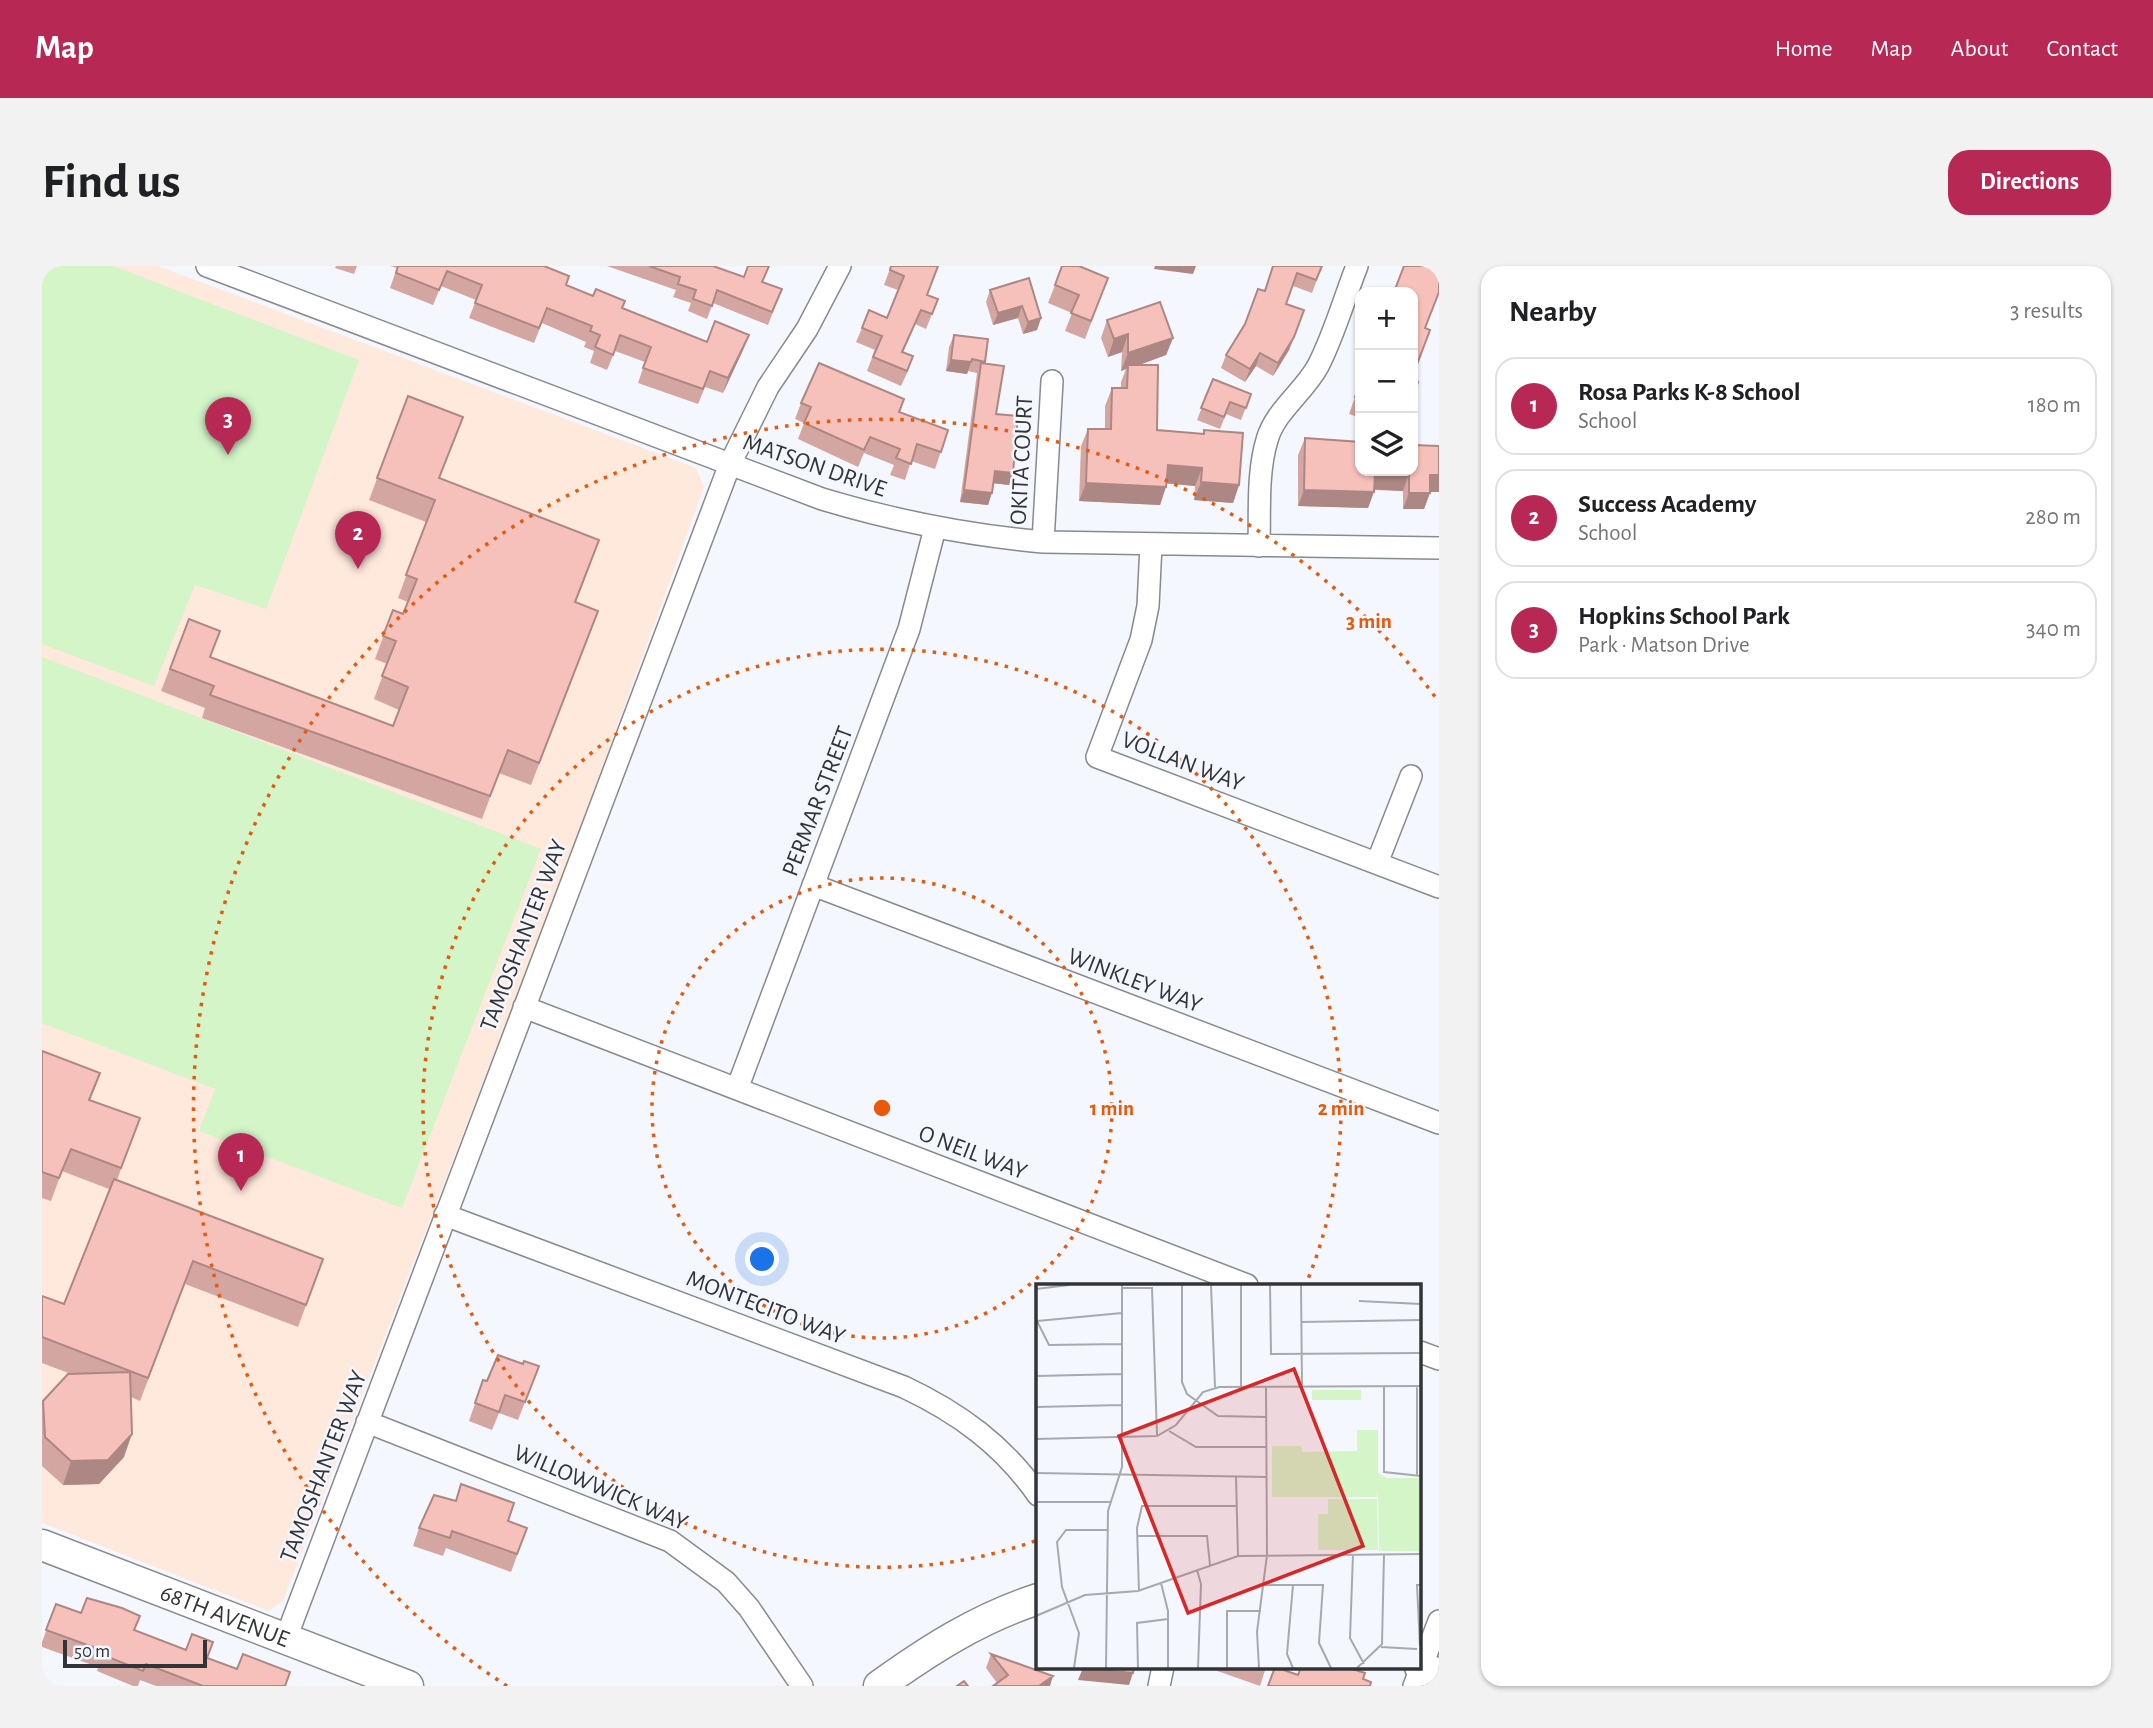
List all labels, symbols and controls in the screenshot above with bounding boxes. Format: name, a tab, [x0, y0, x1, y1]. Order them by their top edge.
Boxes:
text: Map	[35, 32, 94, 65]
text: Home	[1775, 37, 1833, 61]
text: Map	[1871, 37, 1913, 61]
text: About	[1951, 37, 2008, 61]
text: Contact	[2046, 37, 2118, 61]
button: Directions	[1948, 150, 2111, 215]
text: Find us	[42, 158, 181, 207]
map controls	[1355, 287, 1418, 476]
button: +	[1355, 287, 1418, 350]
text: Nearby	[1509, 297, 1597, 327]
text: 3 results	[2010, 300, 2083, 323]
button: −	[1355, 350, 1418, 413]
text: Rosa Parks K-8 School	[1578, 379, 1801, 405]
street label: OKITA COURT	[1007, 394, 1037, 525]
text: 1	[1530, 394, 1538, 417]
text: 180 m	[2028, 394, 2081, 417]
pin: 3	[205, 397, 251, 455]
text: School	[1578, 410, 1637, 433]
button: layers	[1355, 413, 1418, 476]
street label: MATSON DRIVE	[740, 430, 890, 502]
text: Success Academy	[1578, 491, 1756, 517]
text: 2	[1529, 506, 1539, 529]
text: 280 m	[2025, 506, 2081, 529]
pin: 2	[335, 511, 381, 569]
text: School	[1578, 522, 1637, 545]
text: Hopkins School Park	[1578, 603, 1790, 629]
text: 3 min	[1346, 611, 1392, 632]
text: 3	[1529, 618, 1539, 641]
text: 340 m	[2026, 618, 2081, 641]
text: Park · Matson Drive	[1578, 634, 1750, 657]
street label: PERMAR STREET	[778, 723, 858, 880]
street label: VOLLAN WAY	[1118, 728, 1247, 796]
street label: TAMOSHANTER WAY	[476, 836, 572, 1034]
street label: WINKLEY WAY	[1064, 944, 1205, 1018]
centre of rings	[870, 1096, 894, 1120]
text: 1 min	[1090, 1098, 1134, 1119]
text: 2 min	[1318, 1098, 1364, 1119]
street label: O NEIL WAY	[915, 1121, 1030, 1185]
pin: 1	[218, 1133, 264, 1191]
your location	[745, 1242, 779, 1276]
street label: MONTECITO WAY	[683, 1267, 849, 1349]
inset map	[1036, 1284, 1422, 1668]
street label: TAMOSHANTER WAY	[276, 1367, 372, 1565]
street label: WILLOWWICK WAY	[510, 1440, 691, 1536]
street label: 68TH AVENUE	[157, 1581, 293, 1652]
scale bar	[63, 1637, 206, 1669]
text: 50 m	[74, 1642, 110, 1661]

